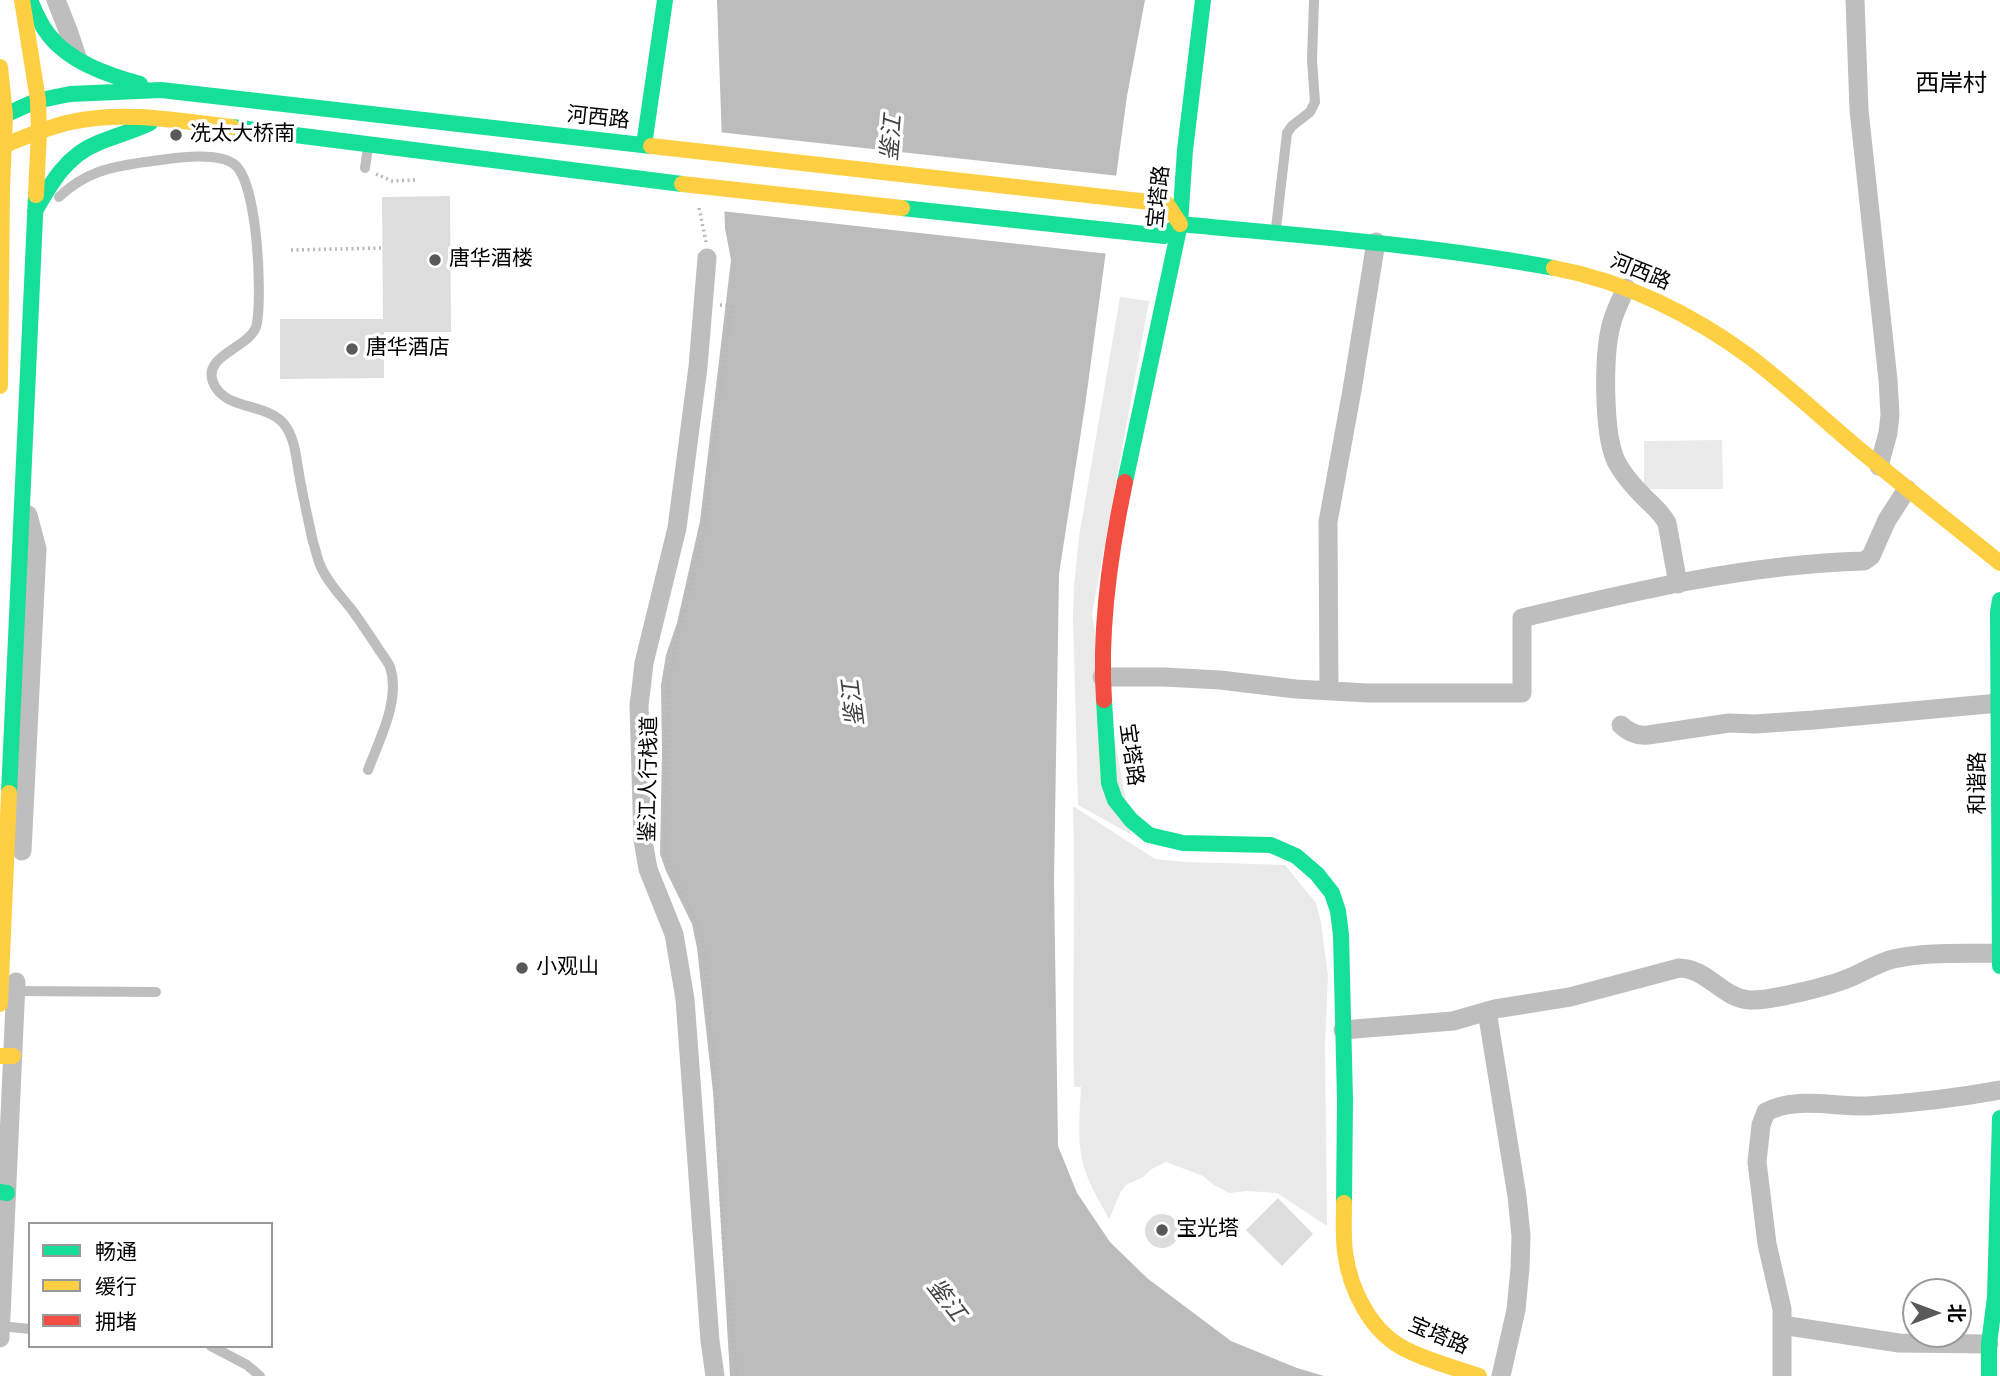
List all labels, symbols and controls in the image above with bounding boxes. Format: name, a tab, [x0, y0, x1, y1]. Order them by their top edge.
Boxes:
district label: 西岸村	[1915, 71, 1987, 99]
street label: 河西路	[565, 103, 631, 135]
water label: 鉴江	[877, 114, 909, 162]
place label: 冼太大桥南	[190, 122, 295, 148]
marker: 冼太大桥南	[168, 127, 184, 143]
street label: 宝塔路	[1144, 164, 1176, 230]
place label: 唐华酒楼	[449, 247, 533, 273]
street label: 河西路	[1606, 250, 1674, 296]
marker: 唐华酒楼	[427, 252, 443, 268]
place label: 唐华酒店	[366, 336, 450, 362]
marker: 唐华酒店	[344, 341, 360, 357]
water label: 鉴江	[838, 678, 872, 728]
street label: 鉴江人行栈道	[636, 716, 664, 842]
street label: 宝塔路	[1113, 722, 1147, 788]
street label: 和谐路	[1966, 752, 1992, 814]
place label: 小观山	[536, 955, 599, 981]
marker: 小观山	[514, 960, 530, 976]
place label: 宝光塔	[1176, 1217, 1239, 1243]
legend	[28, 1222, 273, 1348]
marker: 宝光塔	[1154, 1222, 1170, 1238]
text: 畅通	[95, 1238, 137, 1266]
text: 缓行	[95, 1273, 137, 1301]
water label: 鉴江	[920, 1274, 970, 1328]
north arrow	[1902, 1278, 1972, 1348]
text: 北	[1943, 1303, 1969, 1323]
text: 拥堵	[95, 1308, 137, 1336]
street label: 宝塔路	[1404, 1313, 1472, 1361]

